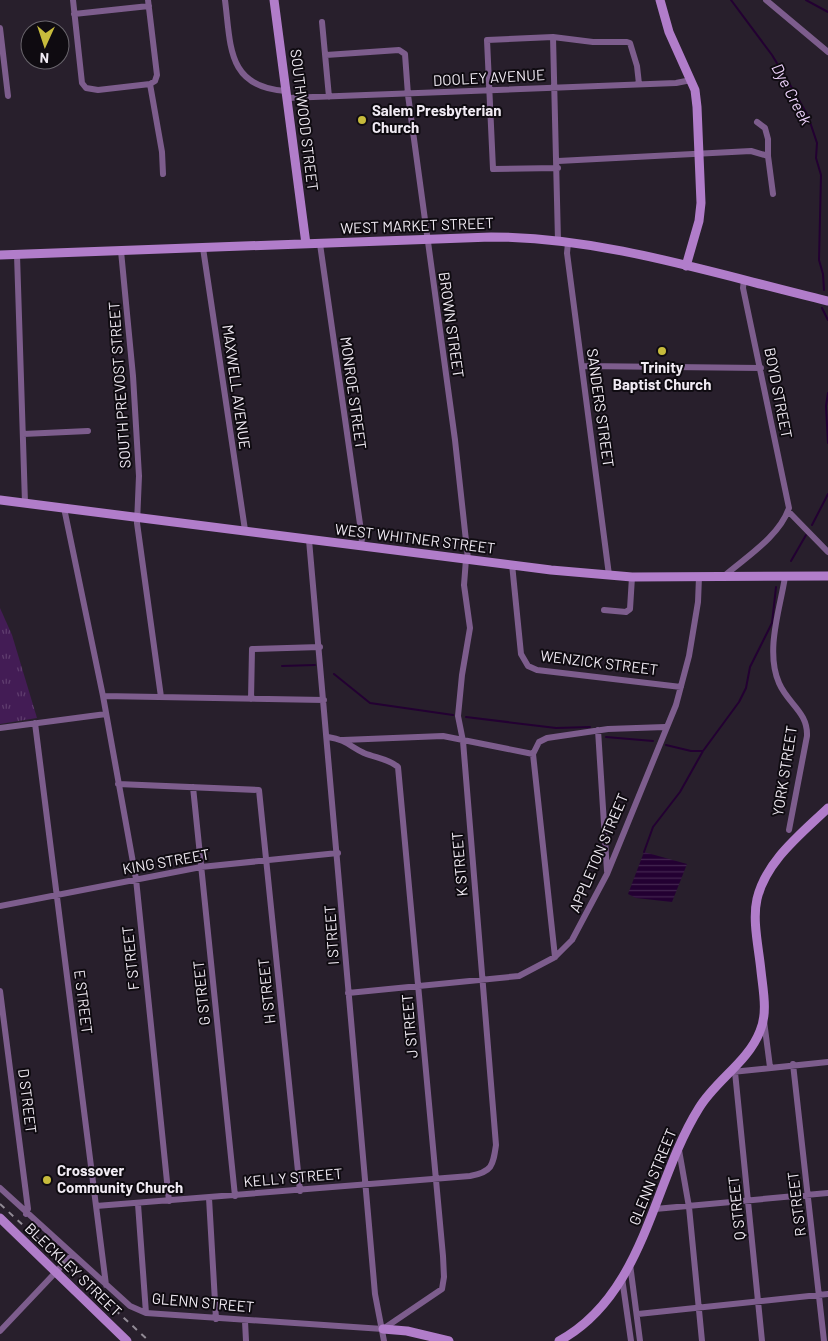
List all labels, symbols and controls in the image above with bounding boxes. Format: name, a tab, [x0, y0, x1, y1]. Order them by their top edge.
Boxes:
north arrow	[20, 20, 70, 70]
street label: SOUTHWOOD STREET	[287, 48, 323, 192]
text: N	[39, 50, 49, 67]
water label: Dye Creek	[768, 60, 817, 128]
street label: DOOLEY AVENUE	[433, 65, 545, 89]
place label: Salem Presbyterian Church	[372, 101, 501, 136]
marker: Salem Presbyterian Church	[356, 114, 368, 126]
street label: WEST MARKET STREET	[340, 213, 494, 237]
street label: BROWN STREET	[436, 271, 468, 379]
street label: SOUTH PREVOST STREET	[104, 301, 134, 469]
street label: MAXWELL AVENUE	[219, 323, 255, 450]
street label: MONROE STREET	[337, 335, 371, 450]
marker: Trinity Baptist Church	[656, 345, 668, 357]
street label: BOYD STREET	[761, 346, 797, 440]
street label: SANDERS STREET	[584, 347, 618, 468]
place label: Trinity Baptist Church	[613, 358, 711, 393]
street label: WEST WHITNER STREET	[334, 519, 496, 557]
street label: WENZICK STREET	[539, 646, 659, 678]
street label: YORK STREET	[768, 724, 800, 818]
street label: APPLETON STREET	[565, 790, 631, 915]
street label: K STREET	[447, 831, 471, 897]
street label: KING STREET	[121, 844, 211, 878]
street label: I STREET	[320, 905, 342, 965]
street label: F STREET	[118, 925, 142, 991]
street label: H STREET	[254, 958, 278, 1025]
street label: G STREET	[189, 960, 213, 1026]
street label: E STREET	[71, 969, 97, 1035]
street label: J STREET	[397, 993, 421, 1059]
street label: D STREET	[15, 1067, 41, 1134]
street label: GLENN STREET	[624, 1126, 680, 1228]
place label: Crossover Community Church	[57, 1161, 183, 1196]
street label: KELLY STREET	[243, 1164, 343, 1190]
street label: R STREET	[783, 1171, 809, 1237]
marker: Crossover Community Church	[41, 1174, 53, 1186]
street label: Q STREET	[724, 1175, 748, 1241]
street label: BLECKLEY STREET	[22, 1219, 126, 1320]
street label: GLENN STREET	[151, 1289, 255, 1315]

